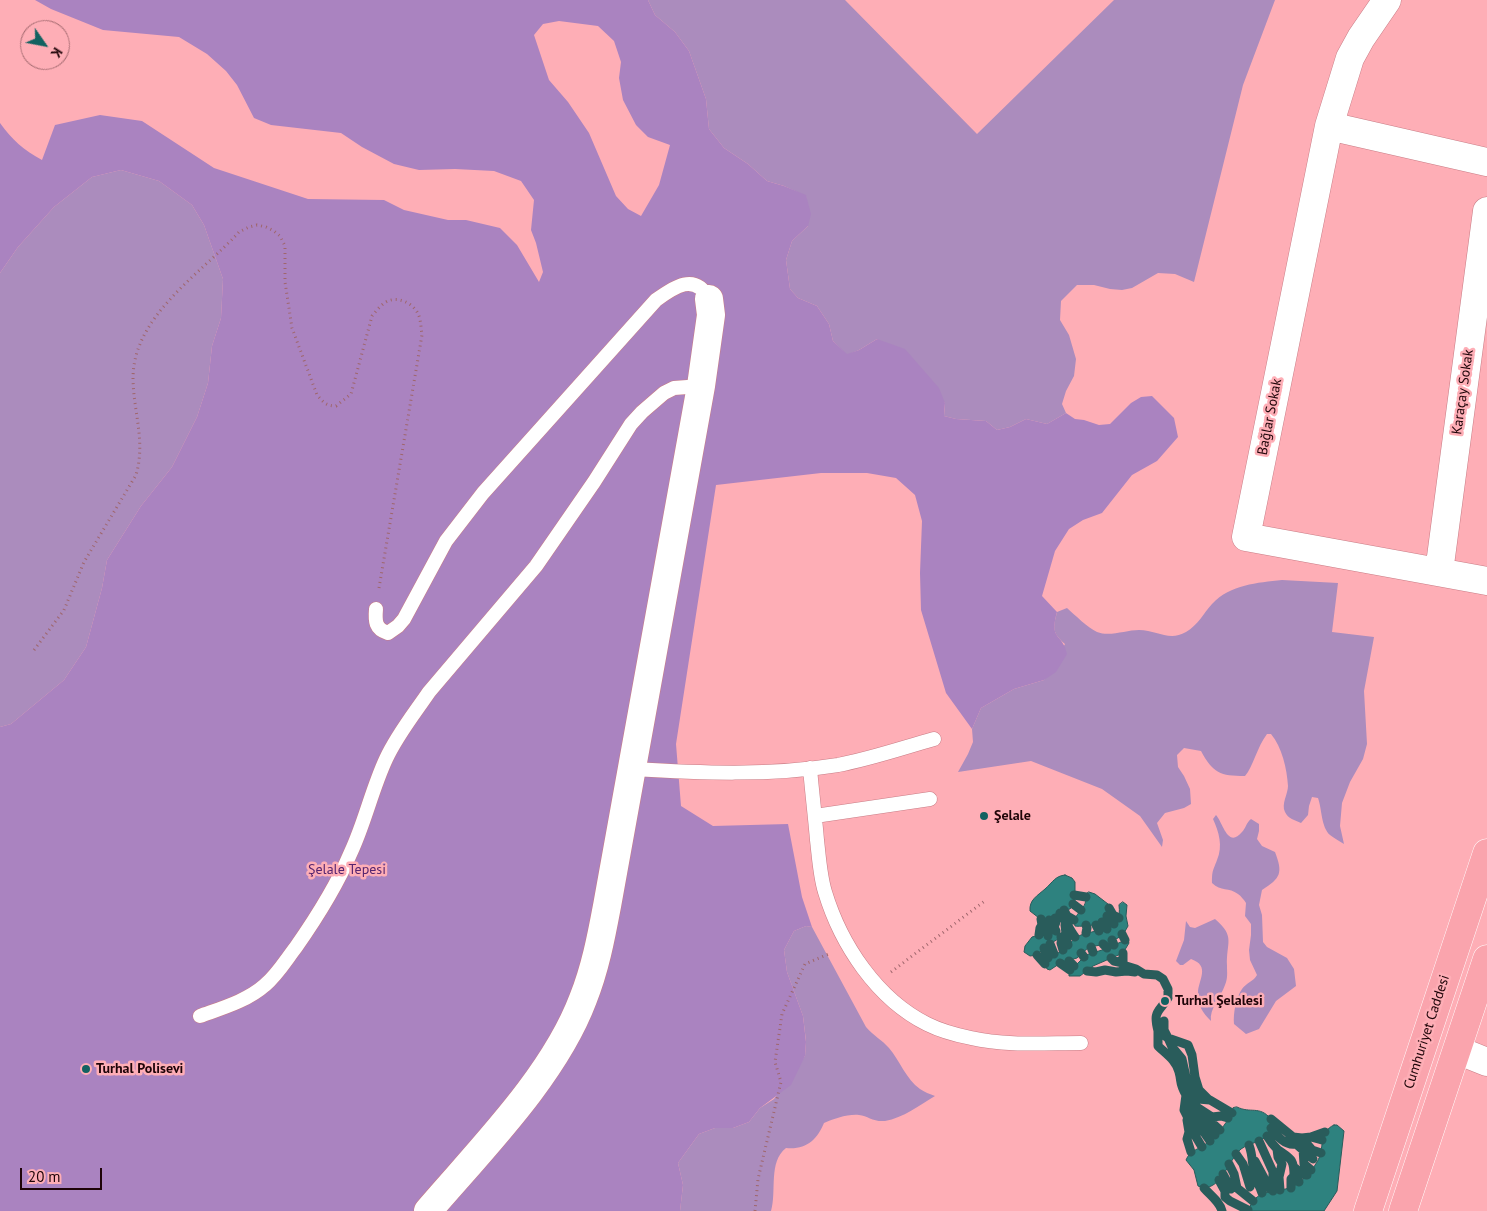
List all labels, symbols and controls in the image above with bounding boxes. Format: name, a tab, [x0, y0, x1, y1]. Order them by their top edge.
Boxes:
north arrow	[20, 20, 70, 70]
text: K	[47, 44, 67, 61]
street label: Karaçay Sokak	[1449, 348, 1477, 436]
street label: Bağlar Sokak	[1254, 377, 1286, 457]
place label: Şelale	[994, 808, 1031, 824]
marker: Şelale	[978, 810, 990, 822]
park label: Şelale Tepesi	[308, 862, 386, 878]
street label: Cumhuriyet Caddesi	[1401, 973, 1453, 1091]
place label: Turhal Şelalesi	[1175, 993, 1263, 1009]
marker: Turhal Şelalesi	[1159, 995, 1171, 1007]
place label: Turhal Polisevi	[96, 1061, 183, 1077]
marker: Turhal Polisevi	[80, 1063, 92, 1075]
scale bar	[22, 1158, 105, 1190]
text: 20 m	[28, 1167, 61, 1186]

